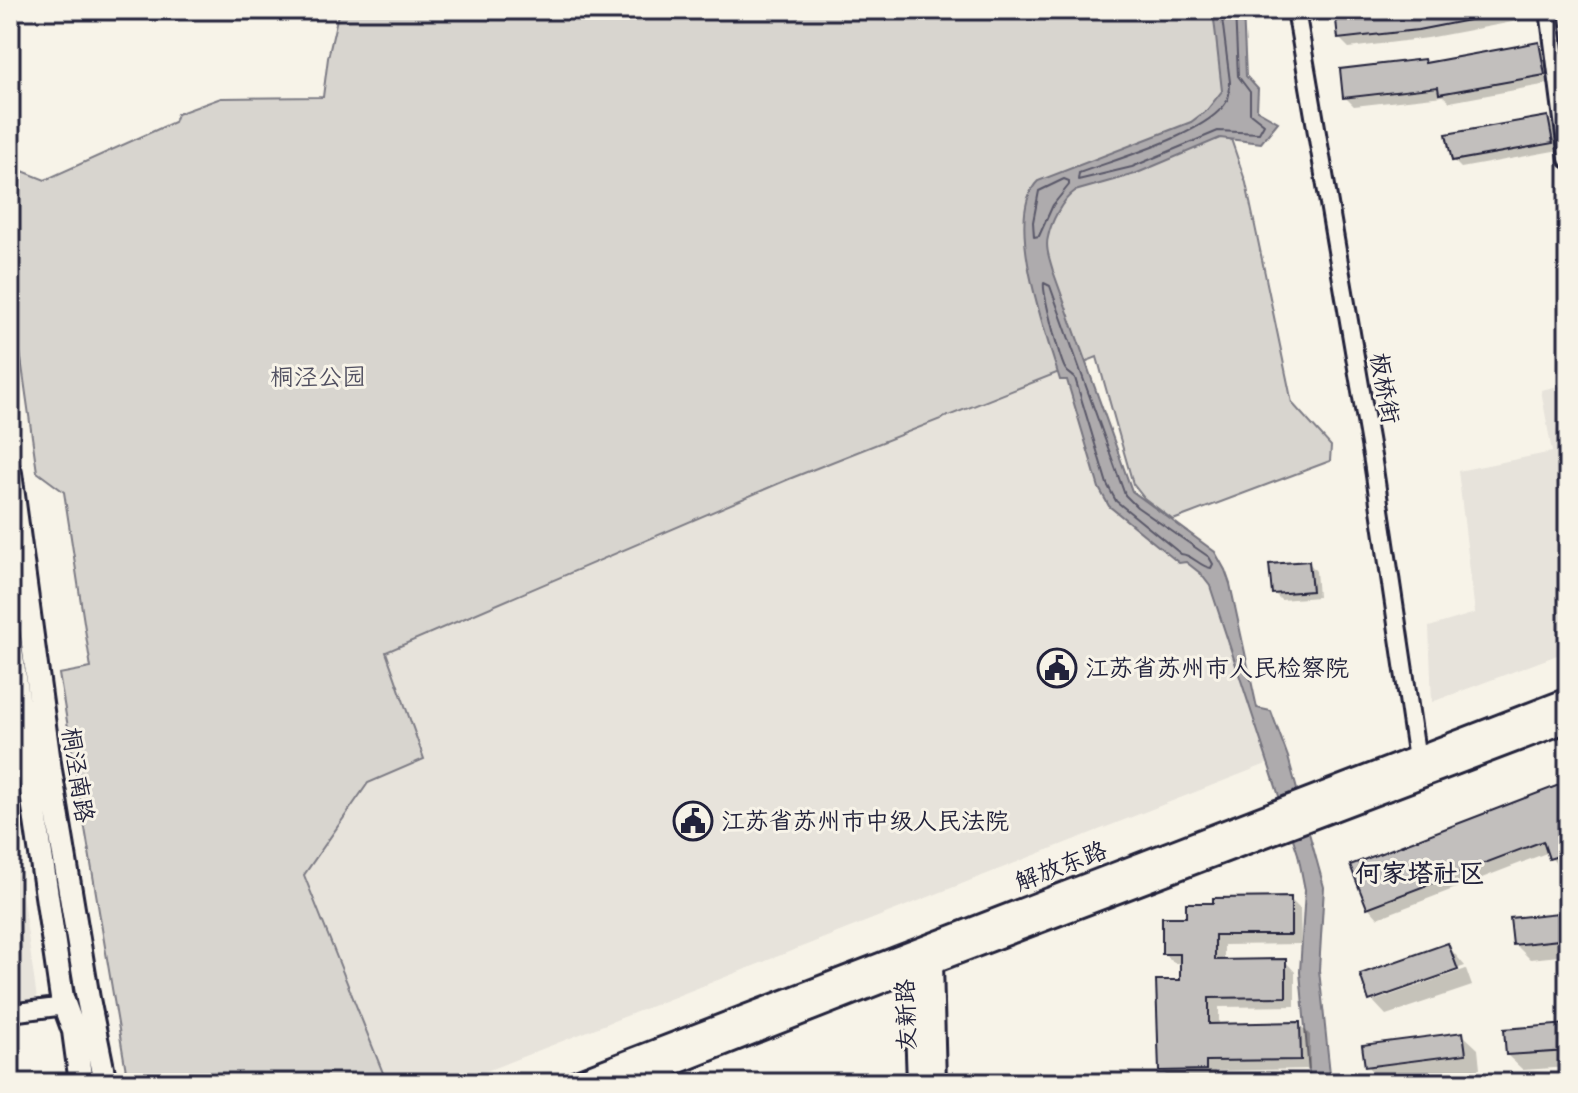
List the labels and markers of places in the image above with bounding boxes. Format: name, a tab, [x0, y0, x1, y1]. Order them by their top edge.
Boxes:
public building icon: 江苏省苏州市人民检察院	[1036, 647, 1078, 689]
place label: 江苏省苏州市人民检察院	[1085, 651, 1349, 683]
public building icon: 江苏省苏州市中级人民法院	[672, 800, 714, 842]
place label: 江苏省苏州市中级人民法院	[721, 804, 1009, 836]

